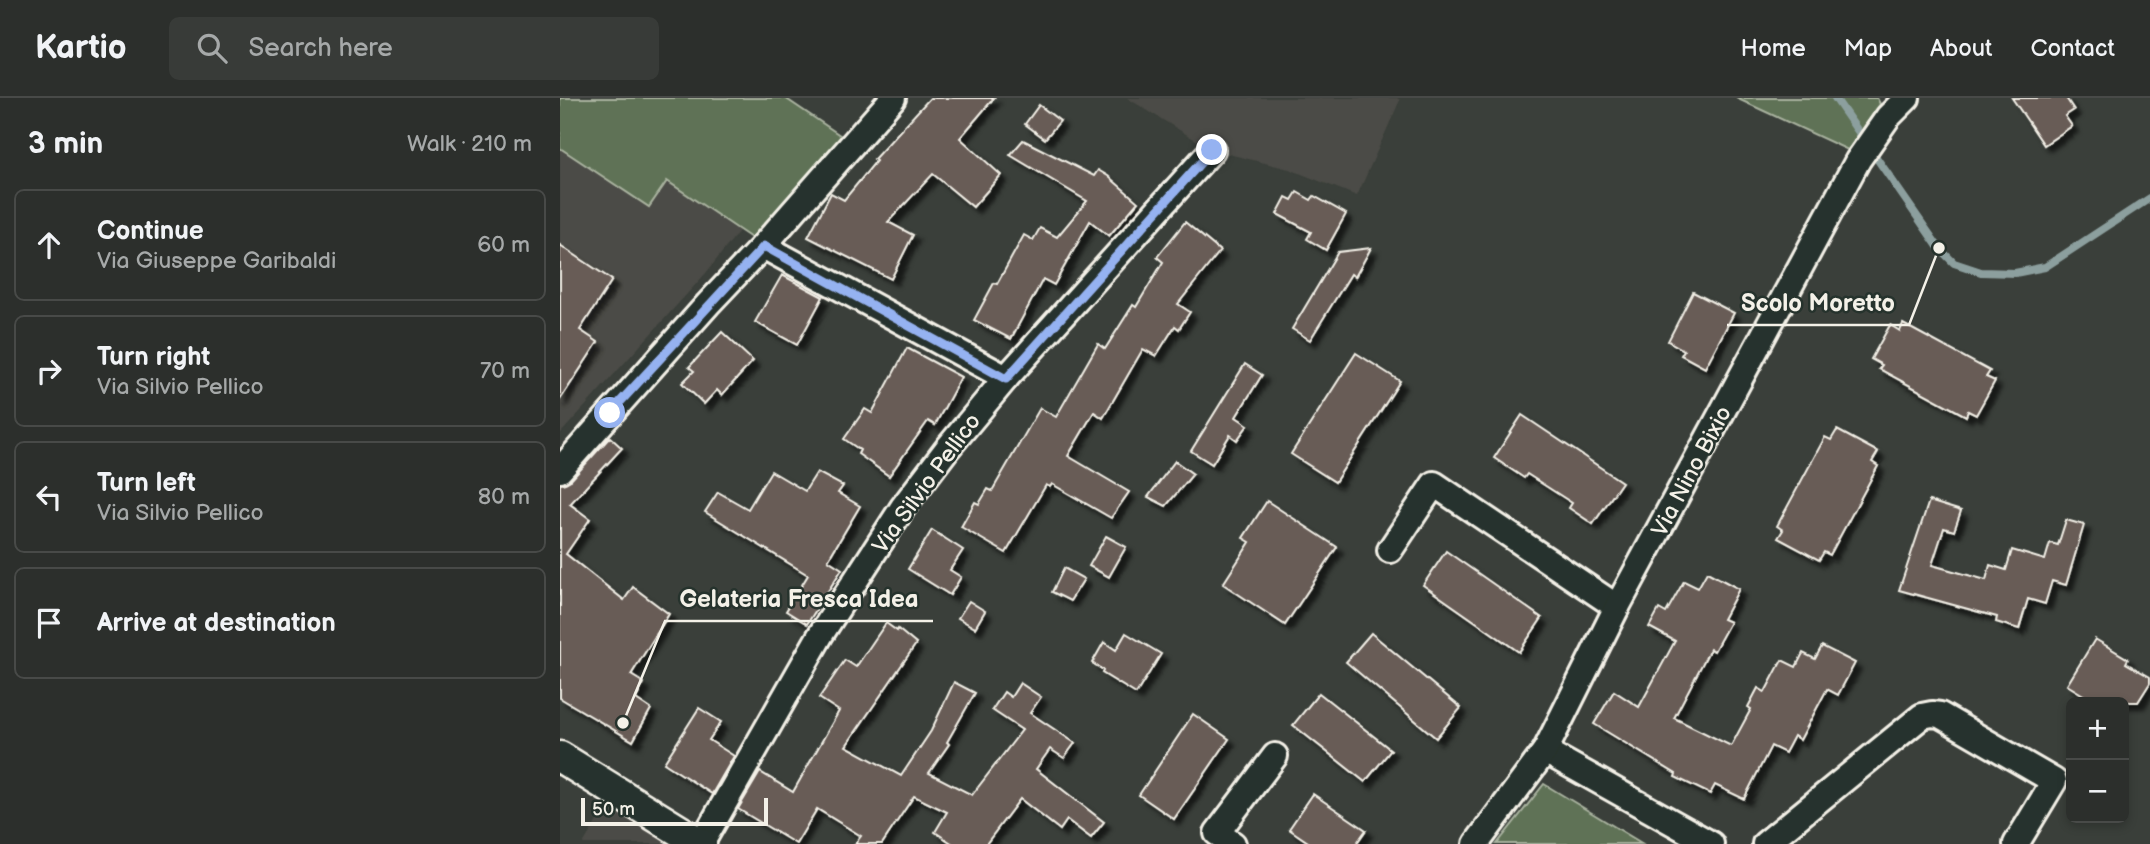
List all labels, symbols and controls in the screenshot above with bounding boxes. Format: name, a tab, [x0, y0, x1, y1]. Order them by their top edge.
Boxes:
search box	[169, 17, 659, 80]
text: Kartio	[35, 28, 127, 68]
icon: search	[193, 29, 231, 67]
text: Search here	[249, 33, 393, 64]
text: Home	[1741, 34, 1806, 63]
text: Map	[1844, 34, 1892, 63]
text: About	[1930, 34, 1992, 63]
text: Contact	[2030, 34, 2115, 63]
text: 3 min	[28, 126, 103, 162]
text: Walk · 210 m	[407, 130, 532, 158]
route end	[1196, 134, 1227, 165]
text: Continue	[97, 216, 204, 247]
icon: ahead	[30, 226, 68, 264]
text: 60 m	[477, 231, 530, 259]
text: Via Giuseppe Garibaldi	[97, 247, 336, 275]
callout: Scolo Moretto	[1727, 280, 1909, 325]
text: Scolo Moretto	[1741, 289, 1895, 318]
text: Turn right	[97, 342, 210, 373]
icon: right	[30, 352, 68, 390]
text: 70 m	[480, 357, 530, 385]
text: Via Silvio Pellico	[97, 373, 264, 401]
route start	[594, 397, 625, 428]
street label: Via Nino Bixio	[1646, 401, 1738, 542]
street label: Via Silvio Pellico	[867, 408, 987, 559]
text: Turn left	[97, 468, 196, 499]
icon: left	[30, 478, 68, 516]
text: 80 m	[478, 483, 530, 511]
text: Via Silvio Pellico	[97, 499, 264, 527]
callout: Gelateria Fresca Idea	[665, 576, 933, 621]
text: Gelateria Fresca Idea	[679, 585, 919, 614]
icon: arrive	[30, 604, 68, 642]
text: Arrive at destination	[97, 608, 336, 639]
map controls	[2066, 697, 2129, 823]
button: +	[2066, 697, 2129, 760]
button: −	[2066, 760, 2129, 823]
scale bar	[581, 795, 768, 827]
text: 50 m	[592, 798, 635, 821]

